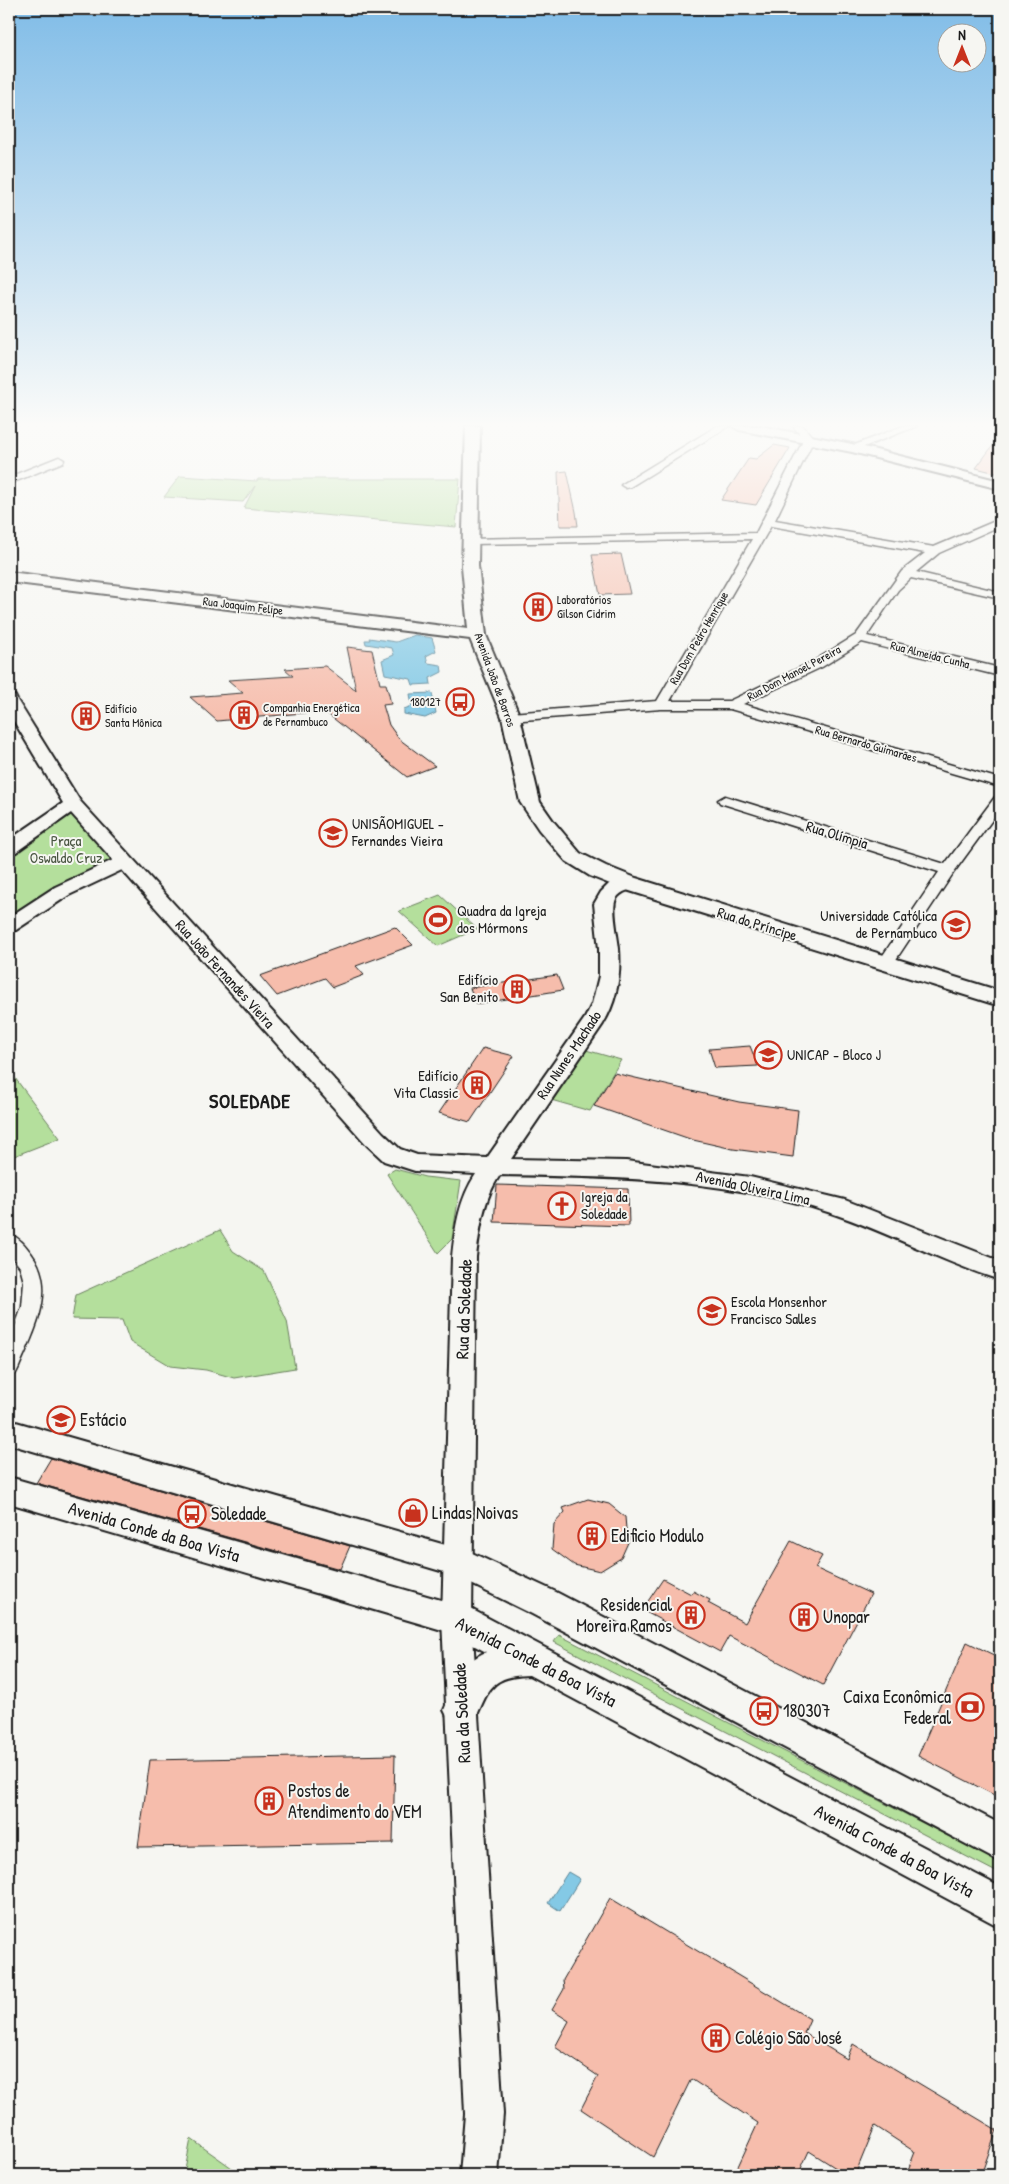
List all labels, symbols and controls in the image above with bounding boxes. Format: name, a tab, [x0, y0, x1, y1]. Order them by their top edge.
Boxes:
north arrow	[936, 22, 986, 72]
text: N	[958, 25, 966, 44]
street label: Rua Dom Pedro Henrique	[665, 588, 732, 687]
place label: Laboratórios Gilson Cidrim	[557, 591, 616, 622]
street label: Rua Joaquim Felipe	[202, 592, 284, 619]
building icon: Laboratórios Gilson Cidrim	[523, 592, 553, 622]
street label: Avenida João de Barros	[471, 630, 521, 730]
street label: Rua Almeida Cunha	[889, 636, 972, 673]
street label: Rua Dom Manoel Pereira	[744, 641, 844, 704]
bus stop icon: 180127	[445, 687, 475, 717]
place label: 180127	[410, 693, 441, 710]
place label: Companhia Energética de Pernambuco	[263, 699, 360, 730]
place label: Edifício Santa Mônica	[105, 700, 162, 731]
building icon: Companhia Energética de Pernambuco	[229, 700, 259, 730]
building icon: Edifício Santa Mônica	[71, 701, 101, 731]
street label: Rua Bernardo Guimarães	[813, 721, 919, 766]
place label: UNISÃOMIGUEL - Fernandes Vieira	[351, 813, 444, 851]
street label: Rua Olímpia	[804, 815, 871, 854]
school or university icon: UNISÃOMIGUEL - Fernandes Vieira	[318, 818, 348, 848]
park label: Praça Oswaldo Cruz	[30, 830, 103, 868]
place label: Quadra da Igreja dos Mórmons	[457, 900, 546, 938]
street label: Rua do Príncipe	[715, 901, 800, 946]
sports icon: Quadra da Igreja dos Mórmons	[423, 905, 453, 935]
place label: Universidade Católica de Pernambuco	[820, 905, 937, 943]
school or university icon: Universidade Católica de Pernambuco	[941, 910, 971, 940]
street label: Rua João Fernandes Vieira	[171, 915, 280, 1033]
place label: Edifício San Benito	[440, 969, 498, 1007]
building icon: Edifício San Benito	[502, 974, 532, 1004]
street label: Rua Nunes Machado	[531, 1006, 606, 1103]
school or university icon: UNICAP - Bloco J	[753, 1040, 783, 1070]
place label: UNICAP - Bloco J	[787, 1044, 881, 1065]
place label: Edifício Vita Classic	[393, 1065, 458, 1103]
building icon: Edifício Vita Classic	[462, 1070, 492, 1100]
district label: SOLEDADE	[209, 1087, 291, 1114]
street label: Avenida Oliveira Lima	[694, 1165, 812, 1210]
place label: Igreja da Soledade	[581, 1186, 628, 1224]
church icon: Igreja da Soledade	[547, 1191, 577, 1221]
street label: Rua da Soledade	[449, 1258, 478, 1360]
place label: Escola Monsenhor Francisco Salles	[730, 1291, 827, 1329]
school or university icon: Escola Monsenhor Francisco Salles	[697, 1296, 727, 1326]
school or university icon: Estácio	[46, 1405, 76, 1435]
place label: Estácio	[80, 1407, 126, 1432]
street label: Avenida Conde da Boa Vista	[66, 1495, 243, 1568]
shop icon: Lindas Noivas	[398, 1498, 428, 1528]
bus stop icon: Soledade	[177, 1499, 207, 1529]
place label: Lindas Noivas	[432, 1500, 518, 1525]
place label: Soledade	[211, 1501, 267, 1526]
building icon: Edificio Modulo	[577, 1521, 607, 1551]
place label: Edificio Modulo	[611, 1523, 704, 1548]
place label: Residencial Moreira Ramos	[576, 1592, 672, 1638]
building icon: Residencial Moreira Ramos	[676, 1600, 706, 1630]
building icon: Unopar	[789, 1602, 819, 1632]
place label: Unopar	[823, 1604, 870, 1629]
street label: Avenida Conde da Boa Vista	[452, 1610, 621, 1713]
street label: Rua da Soledade	[446, 1662, 477, 1764]
place label: Caixa Econômica Federal	[843, 1684, 951, 1730]
bank icon: Caixa Econômica Federal	[955, 1692, 985, 1722]
bus stop icon: 180307	[749, 1696, 779, 1726]
place label: 180307	[783, 1698, 831, 1723]
place label: Postos de Atendimento do VEM	[288, 1778, 422, 1824]
building icon: Postos de Atendimento do VEM	[254, 1786, 284, 1816]
street label: Avenida Conde da Boa Vista	[810, 1798, 978, 1903]
building icon: Colégio São José	[701, 2023, 731, 2053]
place label: Colégio São José	[735, 2025, 842, 2050]

